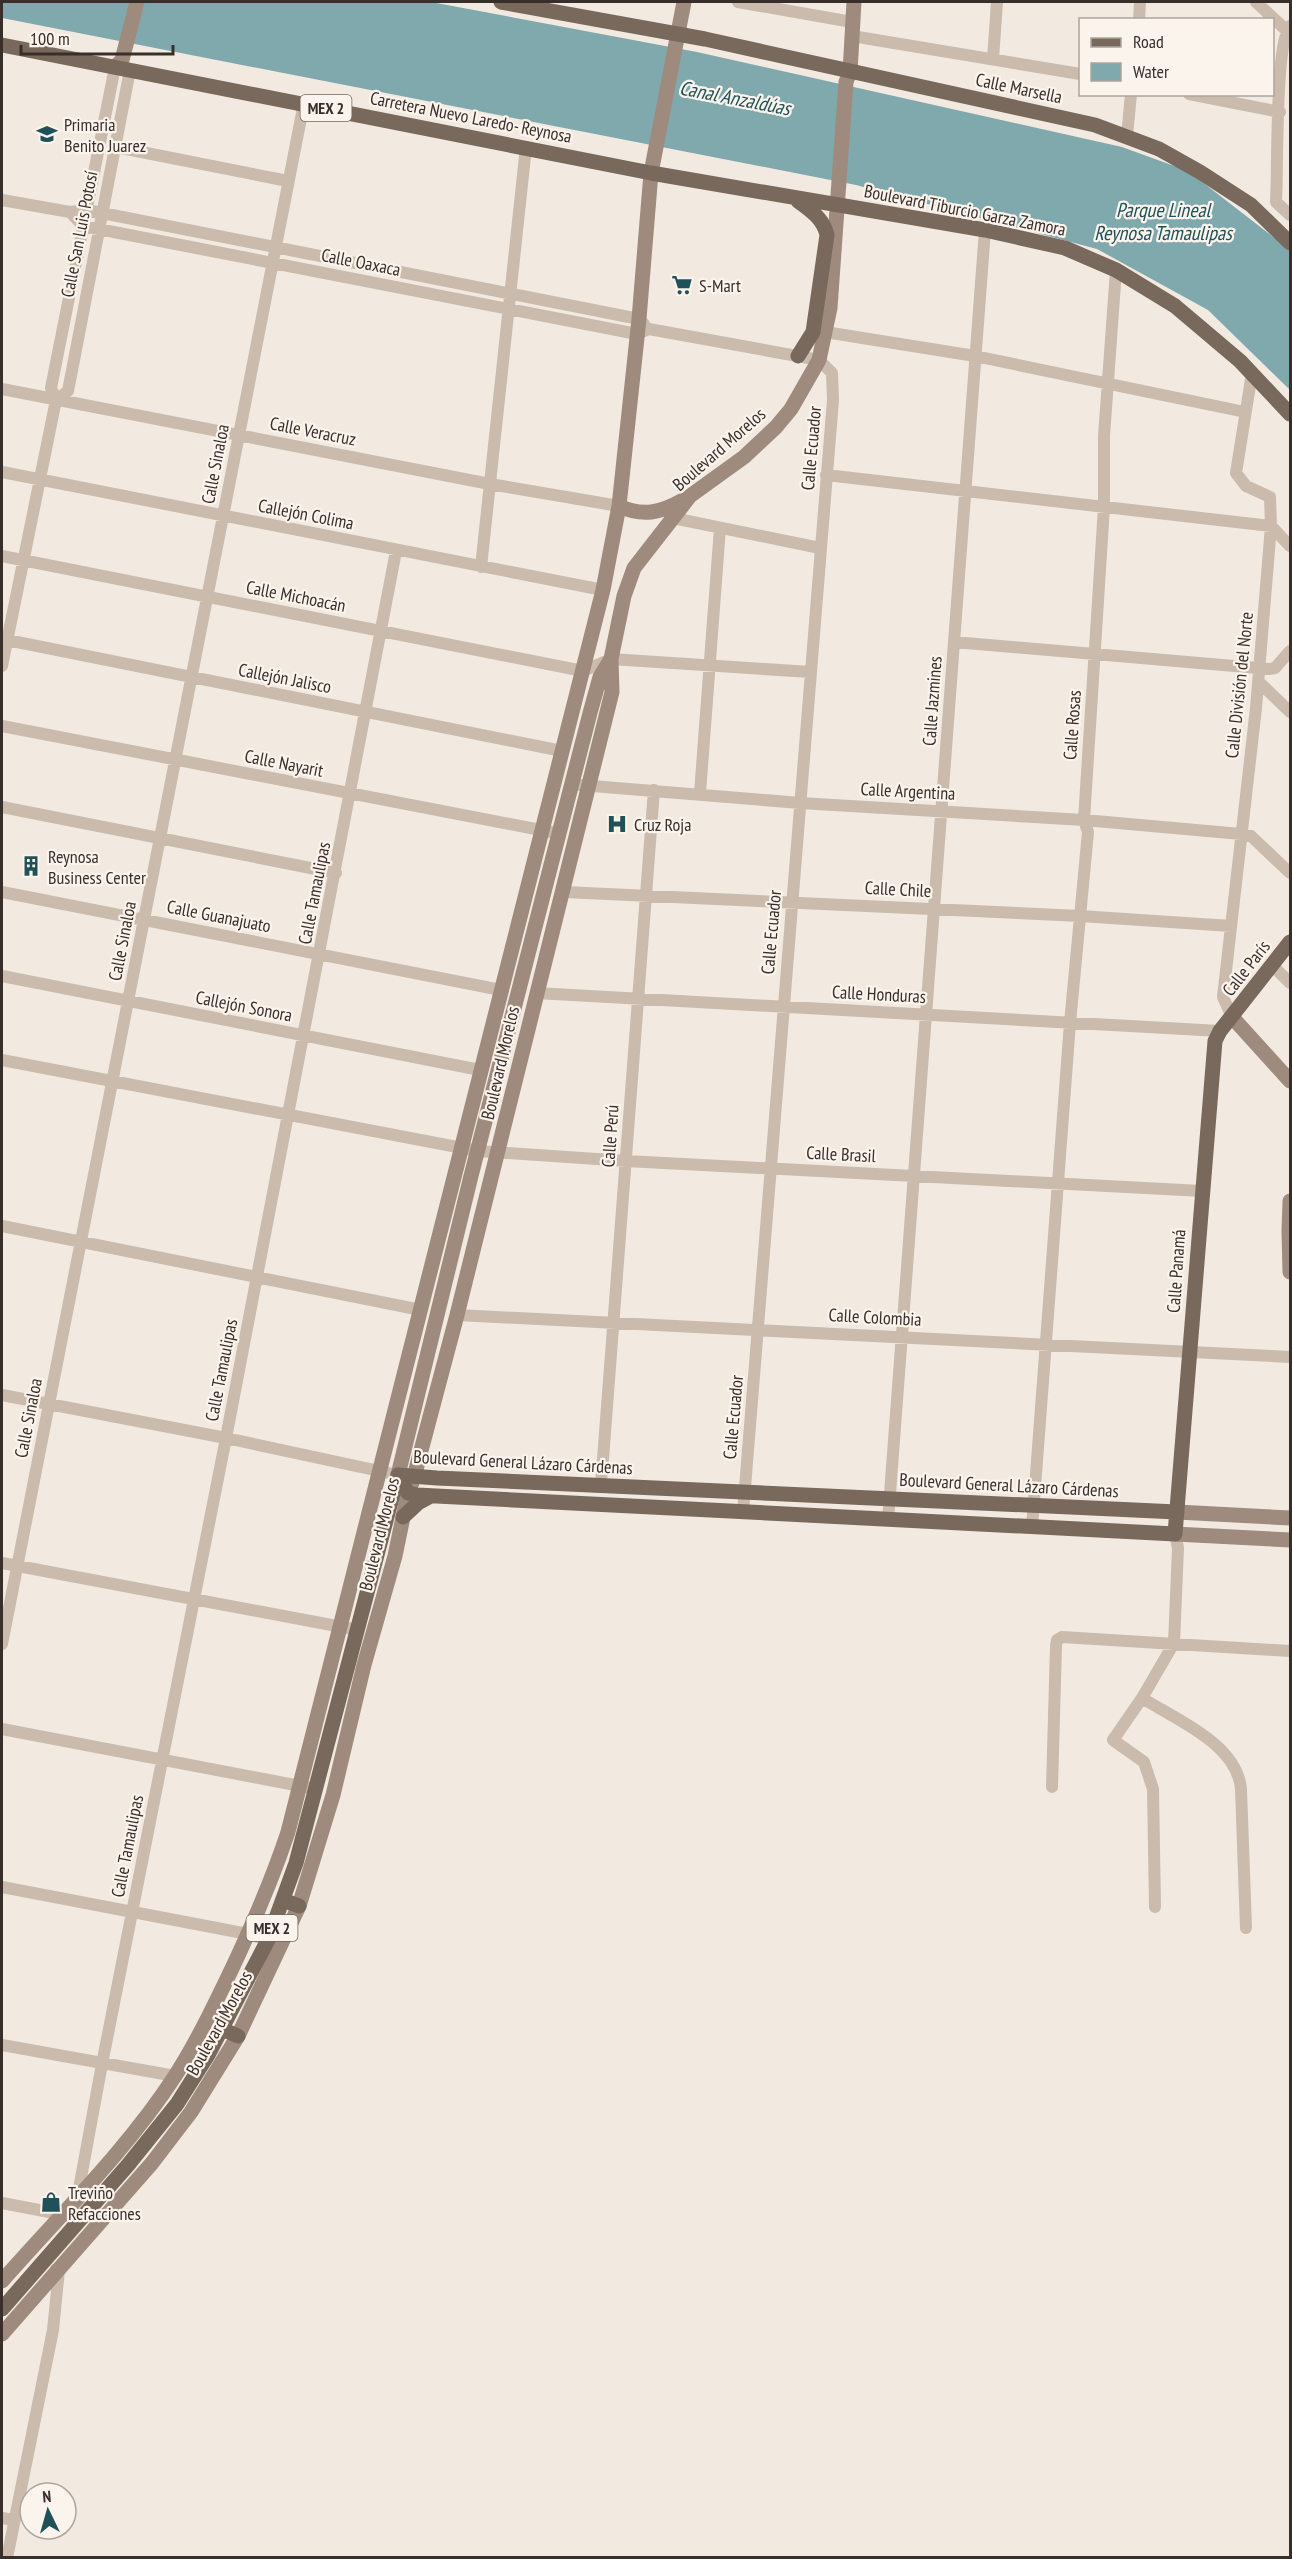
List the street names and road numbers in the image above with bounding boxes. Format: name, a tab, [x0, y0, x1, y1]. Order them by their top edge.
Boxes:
street label: Calle Marsella	[974, 68, 1064, 108]
street label: Carretera Nuevo Laredo- Reynosa	[368, 86, 574, 148]
road number: MEX 2	[300, 95, 352, 121]
street label: Calle San Luis Potosí	[55, 169, 103, 299]
street label: Boulevard Tiburcio Garza Zamora	[862, 179, 1068, 241]
street label: Calle Oaxaca	[319, 243, 403, 281]
street label: Boulevard Morelos	[668, 402, 770, 496]
street label: Calle Ecuador	[796, 405, 826, 491]
street label: Calle Veracruz	[268, 411, 358, 451]
street label: Calle Sinaloa	[196, 422, 234, 506]
street label: Callejón Colima	[256, 493, 356, 535]
street label: Calle Michoacán	[244, 575, 348, 617]
street label: Calle División del Norte	[1220, 611, 1258, 759]
street label: Calle Jazmines	[917, 655, 947, 747]
street label: Callejón Jalisco	[237, 658, 334, 698]
street label: Calle Rosas	[1058, 689, 1086, 761]
street label: Calle Nayarit	[243, 744, 325, 782]
street label: Calle Argentina	[860, 777, 956, 805]
street label: Calle Tamaulipas	[293, 840, 335, 946]
street label: Calle Chile	[864, 876, 932, 902]
street label: Calle Ecuador	[756, 889, 786, 975]
street label: Calle Guanajuato	[165, 895, 273, 937]
street label: Calle Sinaloa	[103, 899, 141, 983]
street label: Calle París	[1217, 935, 1275, 1001]
street label: Calle Honduras	[831, 980, 927, 1008]
street label: Callejón Sonora	[194, 985, 294, 1027]
street label: Boulevard Morelos	[476, 1004, 524, 1122]
street label: Calle Perú	[596, 1104, 624, 1168]
street label: Calle Brasil	[806, 1141, 877, 1167]
street label: Calle Panamá	[1162, 1228, 1190, 1314]
street label: Calle Colombia	[828, 1303, 922, 1331]
street label: Calle Tamaulipas	[200, 1317, 242, 1423]
street label: Calle Ecuador	[718, 1374, 748, 1460]
street label: Calle Sinaloa	[9, 1376, 47, 1460]
street label: Boulevard General Lázaro Cárdenas	[413, 1445, 633, 1479]
street label: Boulevard General Lázaro Cárdenas	[899, 1468, 1119, 1502]
street label: Boulevard Morelos	[354, 1475, 404, 1593]
street label: Calle Tamaulipas	[106, 1793, 148, 1899]
road number: MEX 2	[246, 1915, 298, 1941]
street label: Boulevard Morelos	[181, 1967, 257, 2079]

